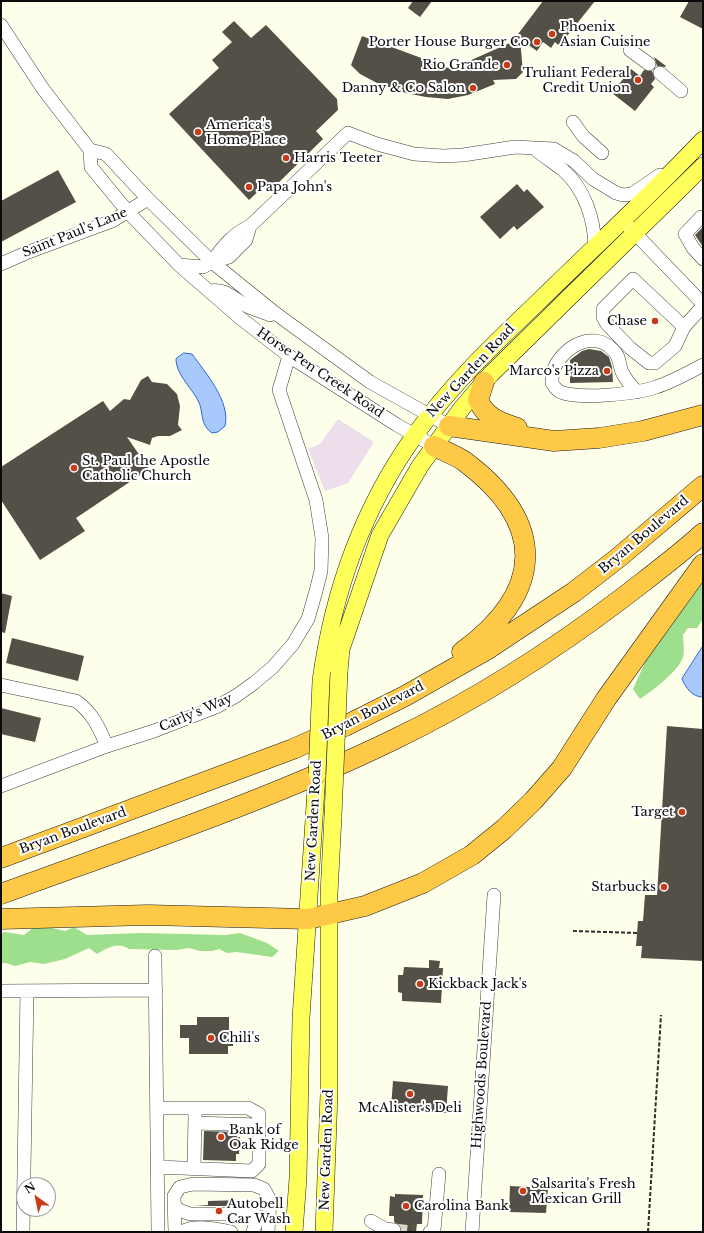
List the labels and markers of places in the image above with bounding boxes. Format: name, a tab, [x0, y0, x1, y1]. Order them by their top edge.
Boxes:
place label: Phoenix Asian Cuisine	[560, 19, 651, 50]
marker: Phoenix Asian Cuisine	[547, 29, 557, 39]
place label: Porter House Burger Co	[369, 34, 529, 50]
marker: Porter House Burger Co	[532, 37, 542, 47]
place label: Rio Grande	[422, 57, 499, 73]
marker: Rio Grande	[502, 60, 512, 70]
place label: Truliant Federal Credit Union	[523, 65, 630, 96]
marker: Truliant Federal Credit Union	[633, 75, 643, 85]
place label: Danny & Co Salon	[342, 80, 465, 96]
marker: Danny & Co Salon	[468, 83, 478, 93]
place label: America's Home Place	[206, 117, 286, 148]
marker: America's Home Place	[193, 127, 203, 137]
place label: Harris Teeter	[294, 150, 382, 166]
marker: Harris Teeter	[281, 153, 291, 163]
place label: Papa John's	[257, 179, 332, 195]
marker: Papa John's	[244, 182, 254, 192]
place label: Chase	[607, 313, 647, 329]
marker: Chase	[650, 316, 660, 326]
place label: Marco's Pizza	[509, 363, 599, 379]
marker: Marco's Pizza	[602, 366, 612, 376]
place label: St. Paul the Apostle Catholic Church	[82, 453, 210, 484]
marker: St. Paul the Apostle Catholic Church	[69, 463, 79, 473]
place label: Target	[631, 804, 674, 820]
marker: Target	[677, 807, 687, 817]
place label: Starbucks	[591, 879, 656, 895]
marker: Starbucks	[659, 882, 669, 892]
place label: Kickback Jack's	[428, 976, 527, 992]
marker: Kickback Jack's	[415, 979, 425, 989]
place label: Chili's	[219, 1030, 260, 1046]
marker: Chili's	[206, 1033, 216, 1043]
marker: McAlister's Deli	[405, 1089, 415, 1099]
place label: McAlister's Deli	[358, 1100, 462, 1116]
place label: Bank of Oak Ridge	[229, 1122, 299, 1153]
marker: Bank of Oak Ridge	[216, 1132, 226, 1142]
place label: Salsarita's Fresh Mexican Grill	[531, 1176, 636, 1207]
marker: Salsarita's Fresh Mexican Grill	[518, 1186, 528, 1196]
place label: Autobell Car Wash	[227, 1196, 291, 1227]
place label: Carolina Bank	[414, 1198, 509, 1214]
marker: Carolina Bank	[401, 1201, 411, 1211]
marker: Autobell Car Wash	[214, 1206, 224, 1216]

